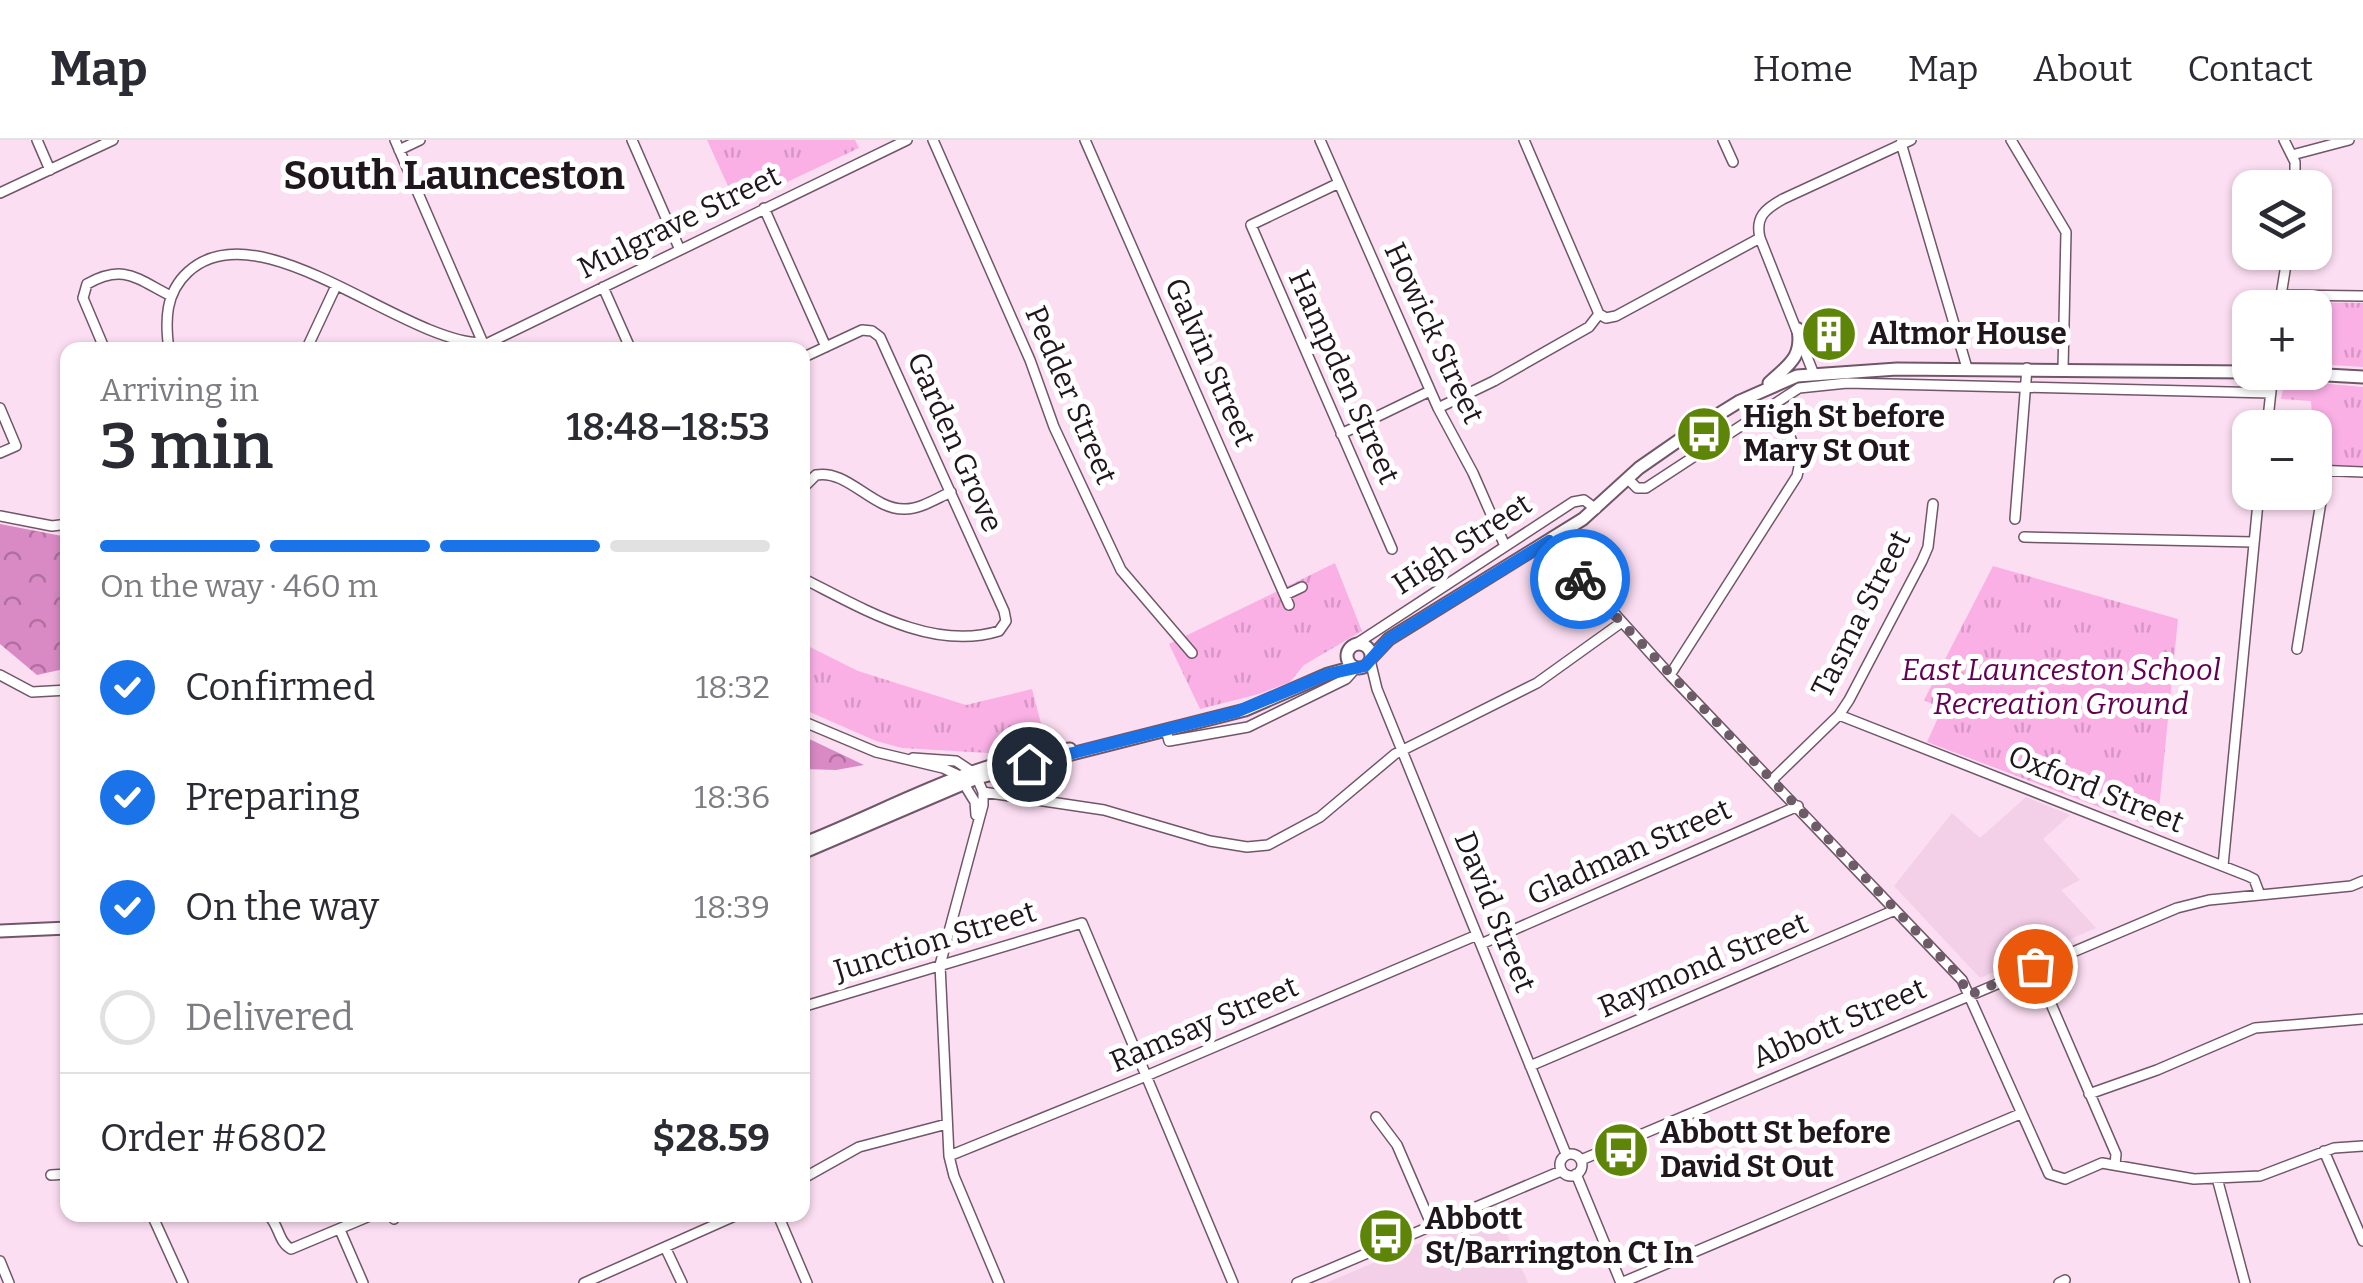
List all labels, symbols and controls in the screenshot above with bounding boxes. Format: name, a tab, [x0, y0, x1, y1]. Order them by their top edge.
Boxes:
text: Map	[50, 40, 147, 98]
text: Home	[1753, 48, 1853, 90]
text: Map	[1908, 48, 1978, 90]
text: About	[2033, 48, 2132, 90]
text: Contact	[2187, 48, 2313, 90]
district label: South Launceston	[283, 152, 625, 200]
street label: Mulgrave Street	[572, 157, 786, 287]
map controls	[2232, 170, 2332, 510]
button: layers	[2232, 170, 2332, 270]
street label: Howick Street	[1376, 237, 1492, 429]
street label: Hampden Street	[1281, 265, 1407, 490]
street label: Galvin Street	[1157, 272, 1263, 452]
button: +	[2232, 290, 2332, 390]
street label: Pedder Street	[1017, 301, 1125, 489]
building icon: Altmor House	[1799, 304, 1859, 364]
place label: Altmor House	[1868, 316, 2067, 352]
street label: Garden Grove	[899, 347, 1011, 537]
text: Arriving in	[100, 371, 259, 409]
place label: High St before Mary St Out	[1743, 399, 1945, 469]
text: 18:48–18:53	[566, 404, 770, 450]
bus stop icon: High St before Mary St Out	[1674, 404, 1734, 464]
text: 3 min	[100, 407, 273, 485]
button: −	[2232, 410, 2332, 510]
street label: High Street	[1386, 486, 1538, 602]
street label: Tasma Street	[1804, 524, 1918, 703]
courier	[1530, 529, 1630, 629]
icon: bike	[1553, 552, 1608, 607]
text: On the way · 460 m	[100, 567, 378, 605]
park label: East Launceston School Recreation Ground	[1901, 652, 2221, 722]
icon: check	[100, 660, 155, 715]
text: Confirmed	[185, 664, 375, 710]
text: 18:32	[695, 668, 770, 706]
pin	[987, 722, 1072, 807]
icon: home	[1002, 737, 1057, 792]
street label: Oxford Street	[2003, 737, 2189, 841]
icon: check	[100, 770, 155, 825]
text: Preparing	[185, 774, 360, 820]
text: 18:36	[694, 778, 770, 816]
street label: Gladman Street	[1522, 791, 1736, 913]
street label: David Street	[1447, 827, 1544, 997]
icon: check	[100, 880, 155, 935]
text: On the way	[185, 884, 379, 930]
text: 18:39	[694, 888, 770, 926]
street label: Junction Street	[829, 893, 1040, 989]
street label: Raymond Street	[1593, 905, 1813, 1025]
pin	[1993, 924, 2078, 1009]
icon: bag	[2008, 939, 2063, 994]
street label: Ramsay Street	[1105, 968, 1304, 1080]
street label: Abbott Street	[1747, 970, 1931, 1076]
text: Delivered	[185, 994, 354, 1040]
text: Order #6802	[100, 1115, 327, 1161]
text: $28.59	[652, 1115, 770, 1161]
place label: Abbott St before David St Out	[1660, 1115, 1891, 1185]
bus stop icon: Abbott St before David St Out	[1591, 1120, 1651, 1180]
place label: Abbott St/Barrington Ct In	[1425, 1201, 1694, 1271]
bus stop icon: Abbott St/Barrington Ct In	[1356, 1206, 1416, 1266]

